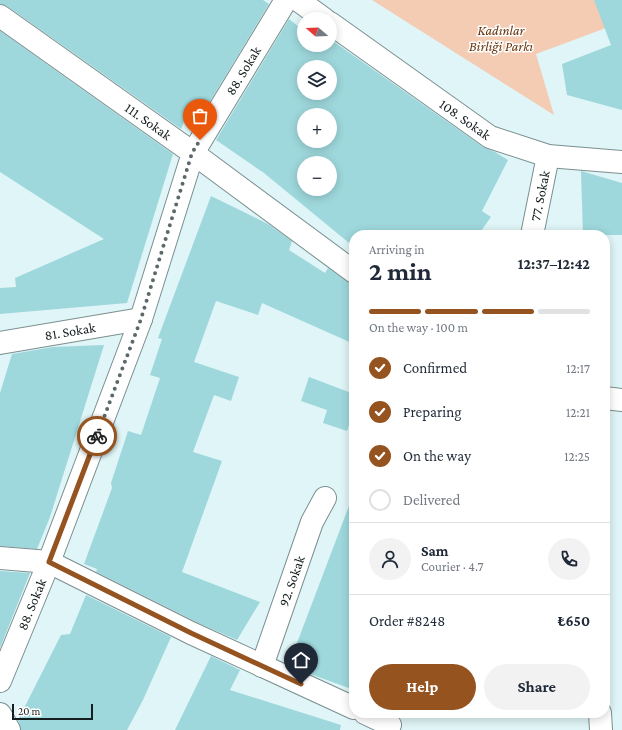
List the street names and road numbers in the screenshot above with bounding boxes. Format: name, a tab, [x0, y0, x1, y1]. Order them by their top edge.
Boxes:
street label: 88. Sokak	[222, 43, 264, 98]
street label: 108. Sokak	[436, 96, 494, 143]
street label: 111. Sokak	[122, 99, 175, 143]
street label: 77. Sokak	[527, 169, 553, 223]
street label: 81. Sokak	[43, 319, 97, 343]
street label: 92. Sokak	[275, 553, 308, 609]
street label: 88. Sokak	[14, 576, 49, 632]

